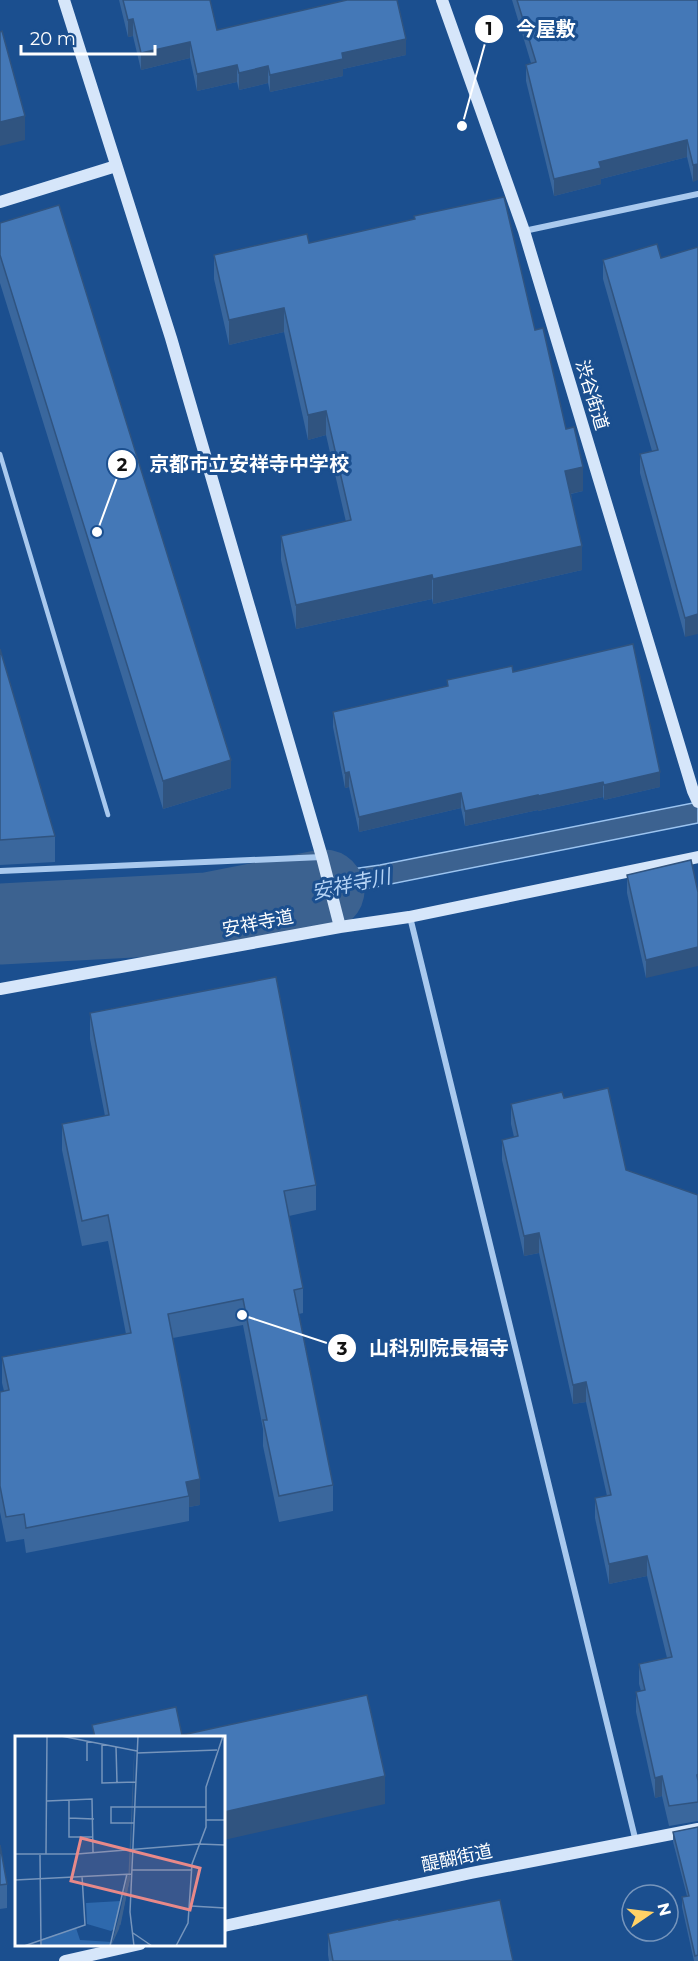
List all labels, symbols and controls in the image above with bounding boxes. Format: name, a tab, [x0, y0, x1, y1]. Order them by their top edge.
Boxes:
callout: 今屋敷	[474, 10, 588, 48]
text: 今屋敷	[516, 17, 576, 41]
scale bar	[21, 18, 154, 56]
text: 1	[485, 18, 493, 40]
text: 20 m	[30, 28, 76, 50]
street label: 渋谷街道	[571, 357, 613, 433]
callout: 京都市立安祥寺中学校	[107, 445, 361, 483]
text: 京都市立安祥寺中学校	[149, 452, 349, 476]
text: 2	[117, 454, 128, 476]
water label: 安祥寺川	[309, 864, 395, 904]
street label: 安祥寺道	[221, 905, 295, 941]
callout: 山科別院長福寺	[327, 1329, 521, 1367]
text: 山科別院長福寺	[369, 1336, 509, 1360]
text: 3	[336, 1338, 348, 1360]
inset map	[15, 1736, 225, 1946]
street label: 醍醐街道	[419, 1840, 495, 1876]
north arrow	[620, 1883, 680, 1943]
text: N	[653, 1901, 675, 1918]

